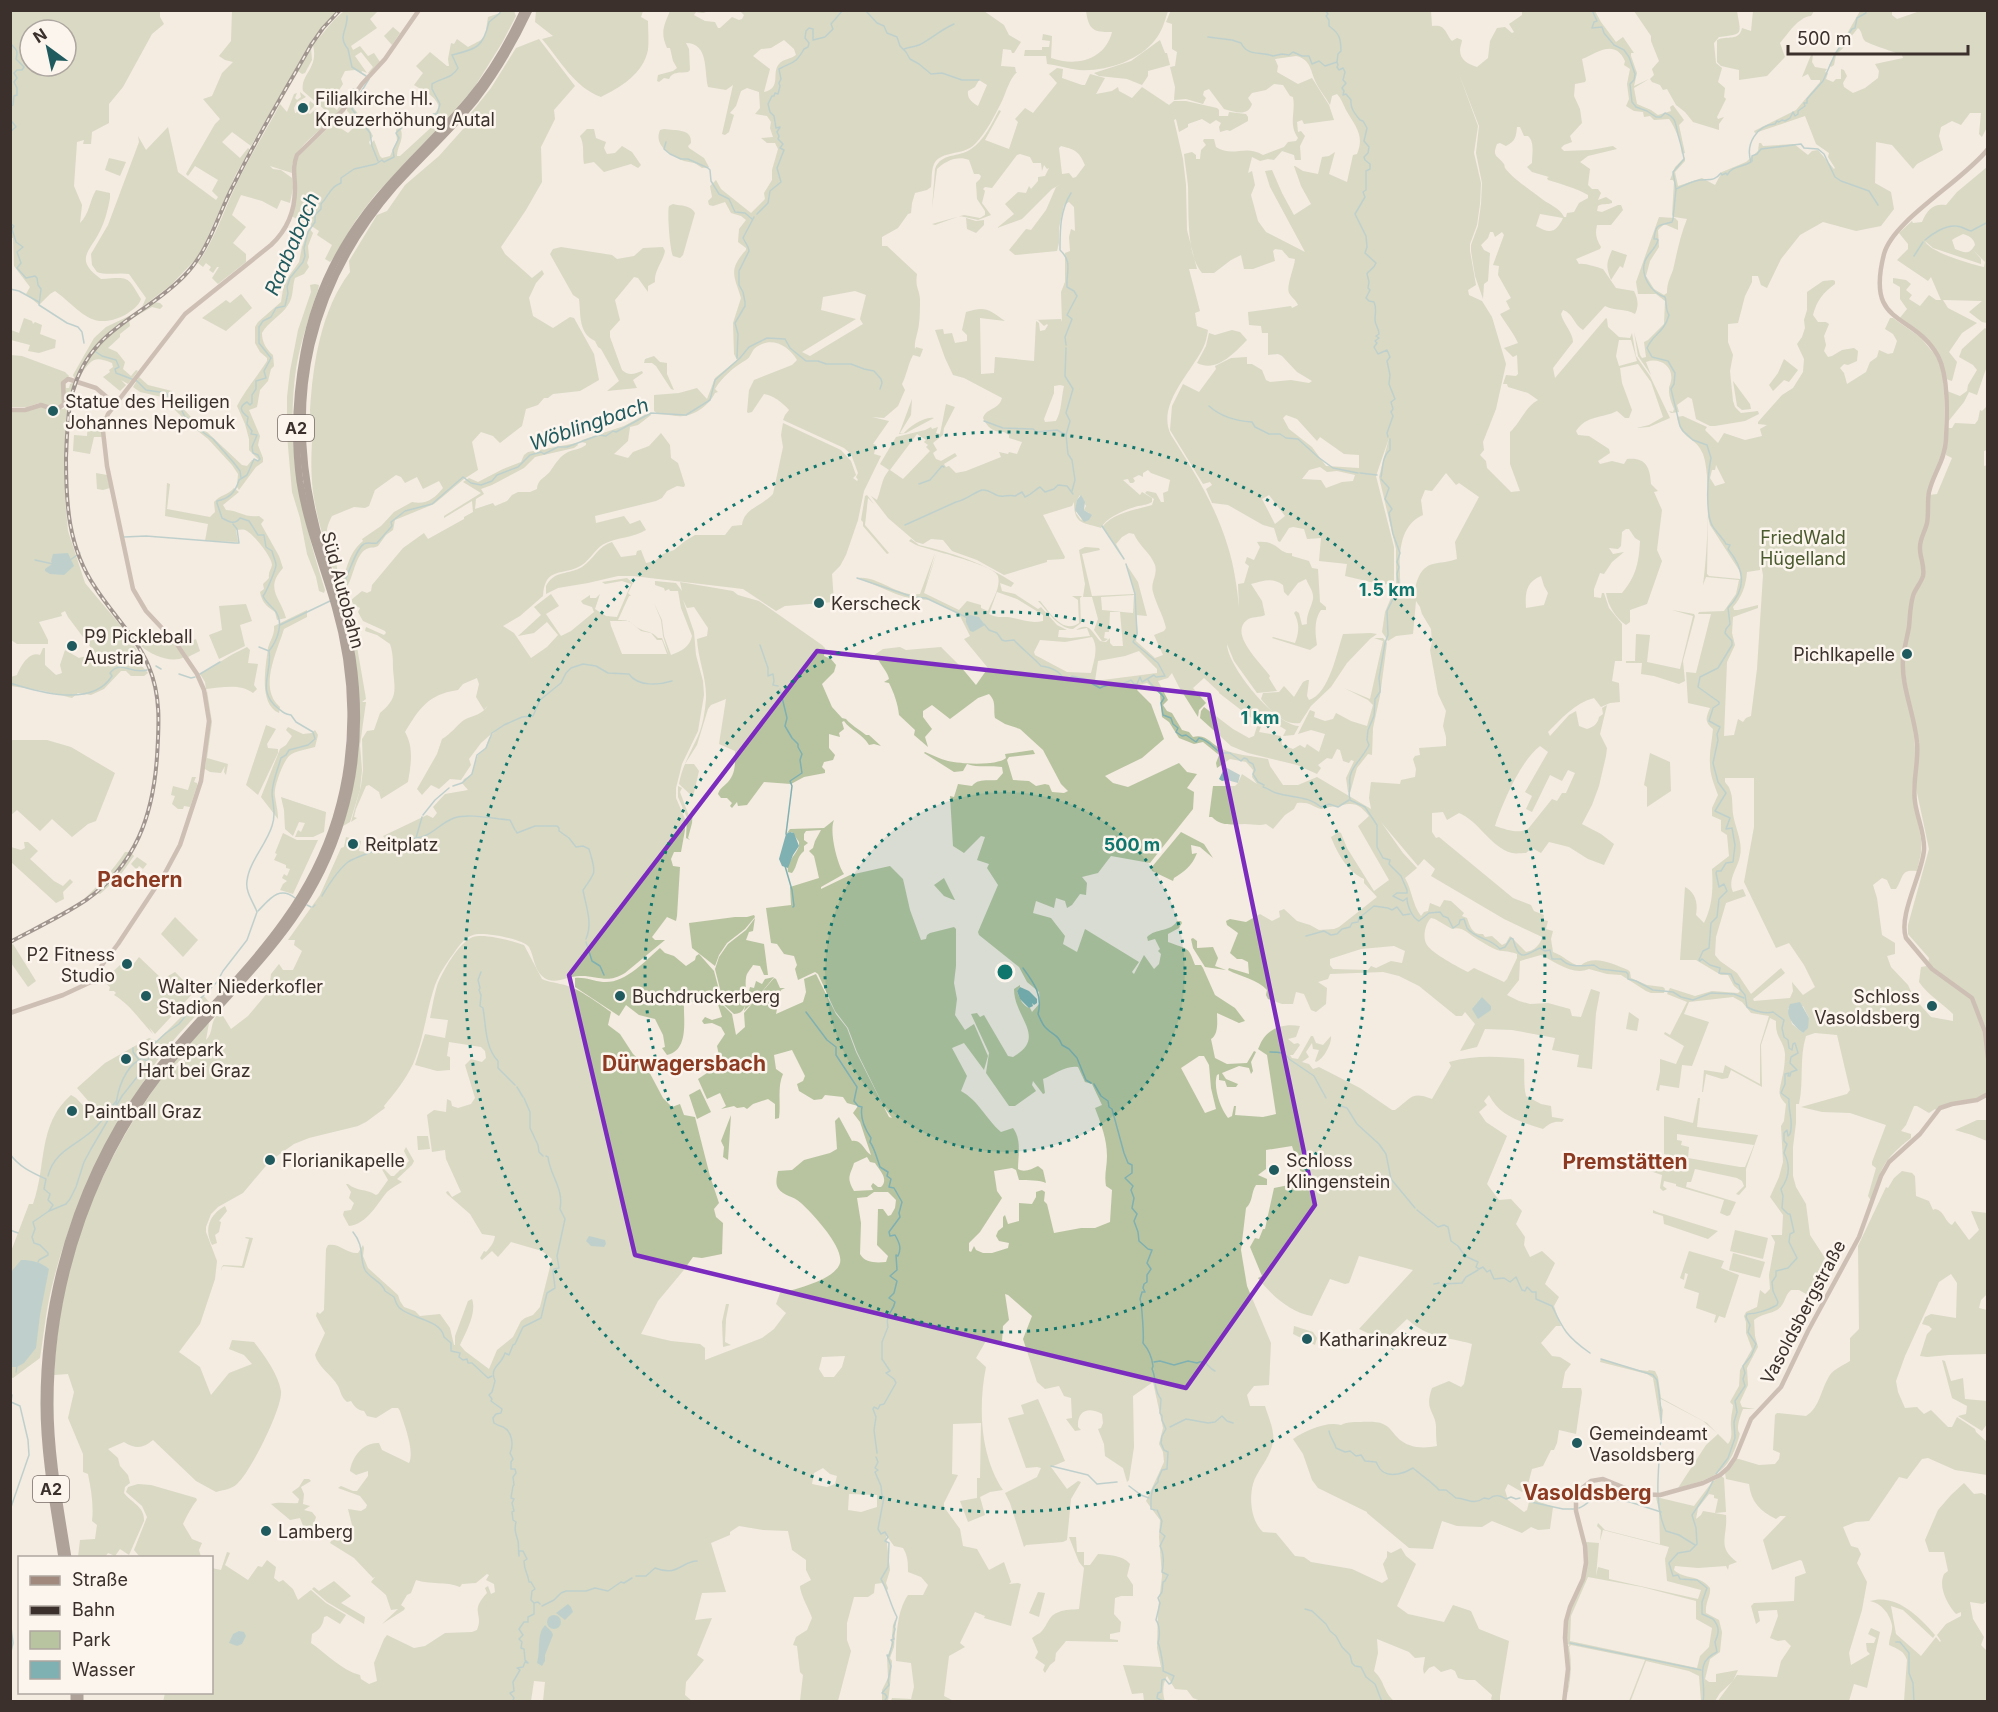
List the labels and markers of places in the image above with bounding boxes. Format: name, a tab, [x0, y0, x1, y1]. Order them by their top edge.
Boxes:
place label: Filialkirche Hl. Kreuzerhöhung Autal	[315, 88, 495, 130]
marker: Filialkirche Hl. Kreuzerhöhung Autal	[296, 101, 310, 115]
place label: Statue des Heiligen Johannes Nepomuk	[65, 391, 235, 433]
marker: Statue des Heiligen Johannes Nepomuk	[46, 404, 60, 418]
place label: Kerscheck	[831, 593, 921, 614]
marker: Kerscheck	[812, 596, 826, 610]
place label: P9 Pickleball Austria	[84, 626, 193, 668]
marker: P9 Pickleball Austria	[65, 639, 79, 653]
place label: Pichlkapelle	[1793, 644, 1895, 665]
marker: Pichlkapelle	[1900, 647, 1914, 661]
place label: Reitplatz	[365, 834, 438, 855]
marker: Reitplatz	[346, 837, 360, 851]
place label: P2 Fitness Studio	[26, 944, 115, 986]
marker: P2 Fitness Studio	[120, 957, 134, 971]
centre of rings	[995, 962, 1015, 982]
place label: Walter Niederkofler Stadion	[158, 976, 323, 1018]
place label: Buchdruckerberg	[632, 986, 780, 1007]
place label: Schloss Vasoldsberg	[1814, 986, 1920, 1028]
marker: Walter Niederkofler Stadion	[139, 989, 153, 1003]
marker: Buchdruckerberg	[613, 989, 627, 1003]
marker: Schloss Vasoldsberg	[1925, 999, 1939, 1013]
place label: Skatepark Hart bei Graz	[138, 1039, 251, 1081]
marker: Skatepark Hart bei Graz	[119, 1052, 133, 1066]
place label: Paintball Graz	[84, 1101, 202, 1122]
marker: Paintball Graz	[65, 1104, 79, 1118]
place label: Florianikapelle	[282, 1150, 405, 1171]
place label: Schloss Klingenstein	[1286, 1150, 1390, 1192]
marker: Florianikapelle	[263, 1153, 277, 1167]
marker: Schloss Klingenstein	[1267, 1163, 1281, 1177]
place label: Katharinakreuz	[1319, 1329, 1447, 1350]
marker: Katharinakreuz	[1300, 1332, 1314, 1346]
place label: Gemeindeamt Vasoldsberg	[1589, 1423, 1708, 1465]
marker: Gemeindeamt Vasoldsberg	[1570, 1436, 1584, 1450]
place label: Lamberg	[278, 1521, 353, 1542]
marker: Lamberg	[259, 1524, 273, 1538]

